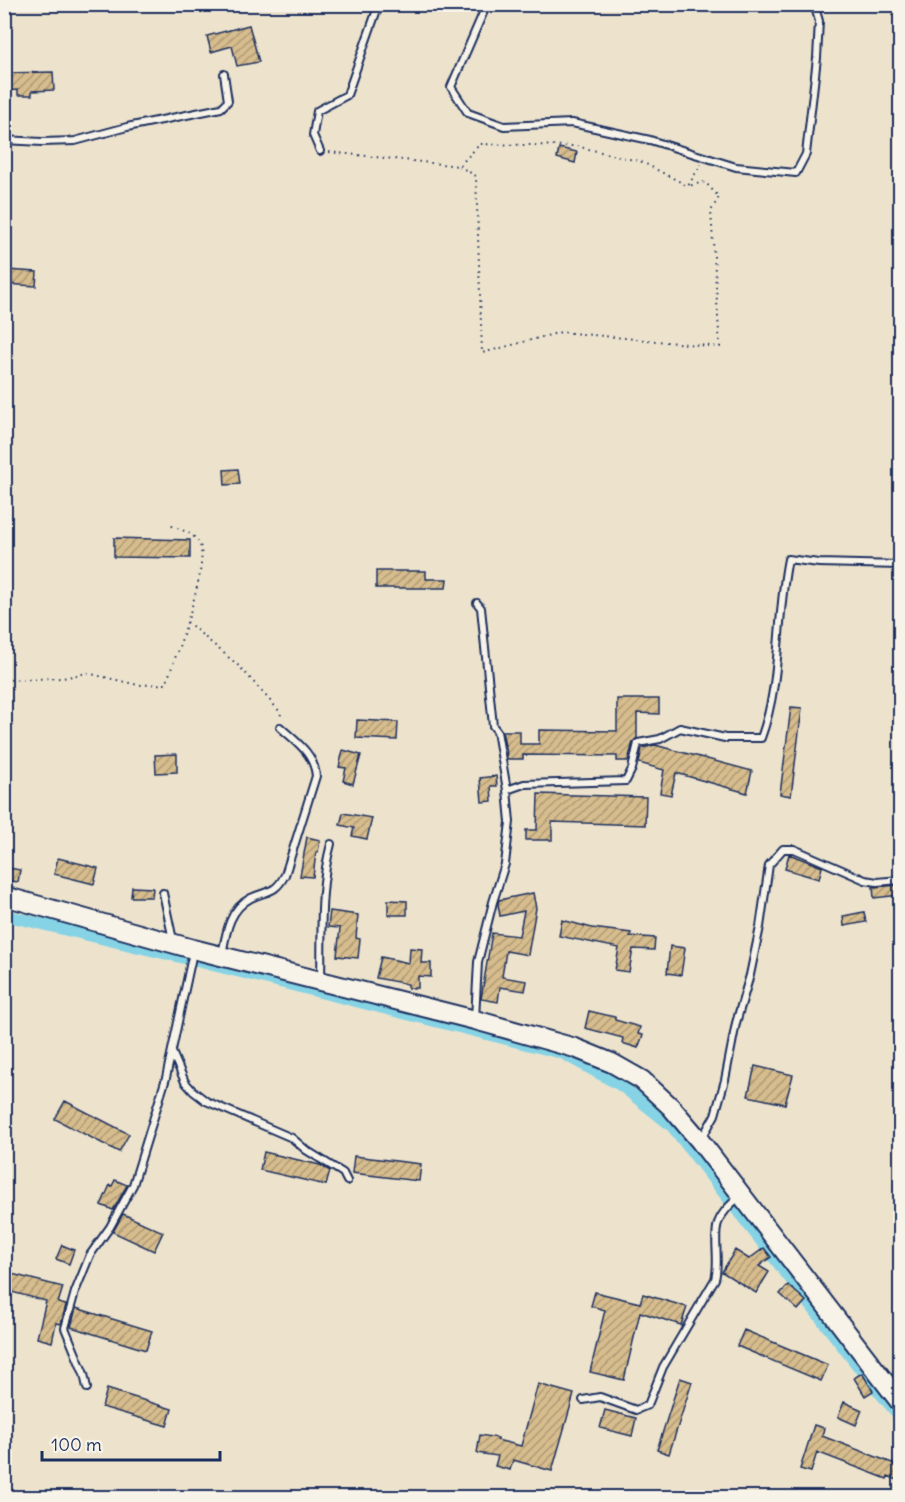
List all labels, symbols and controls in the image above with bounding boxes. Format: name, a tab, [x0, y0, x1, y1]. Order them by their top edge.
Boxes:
scale bar	[42, 1424, 220, 1462]
text: 100 m	[51, 1433, 102, 1456]

